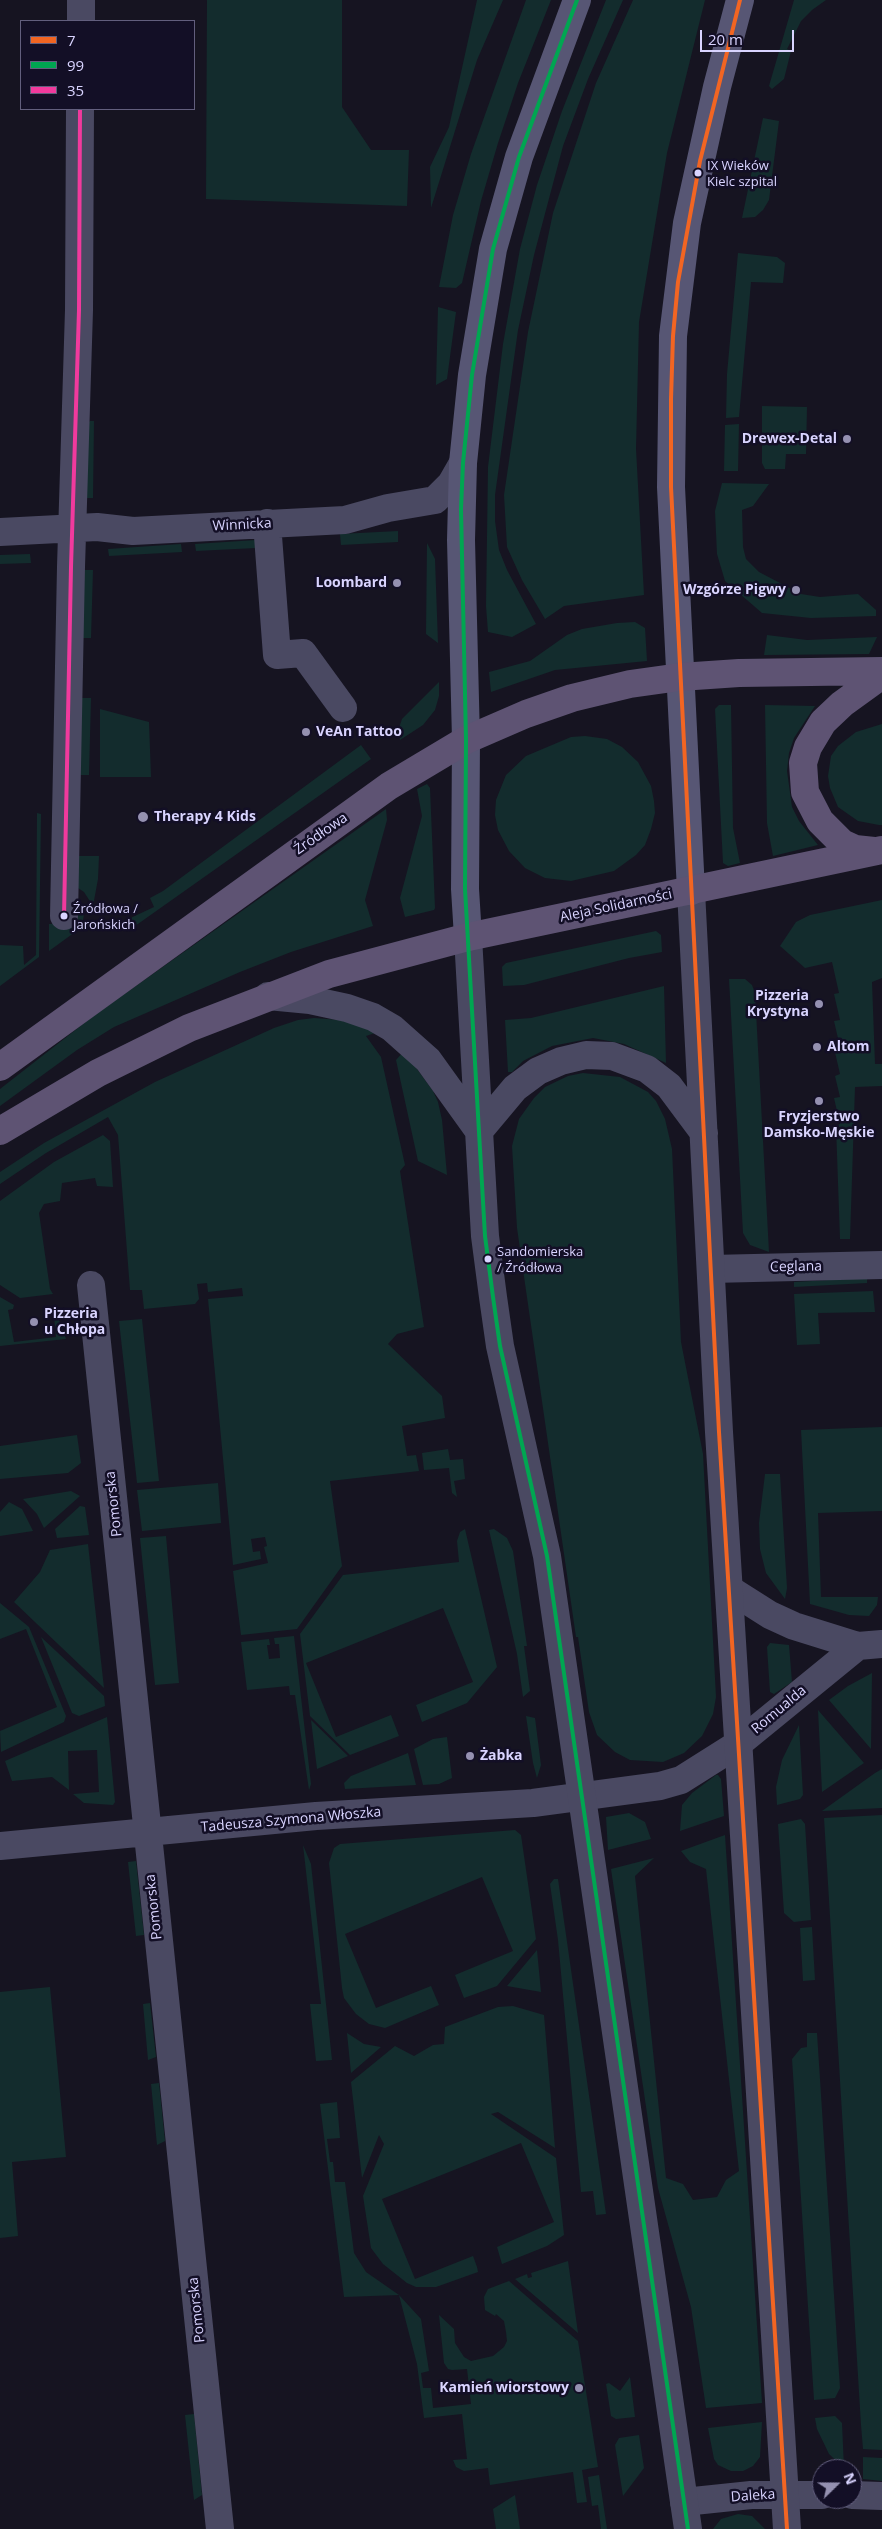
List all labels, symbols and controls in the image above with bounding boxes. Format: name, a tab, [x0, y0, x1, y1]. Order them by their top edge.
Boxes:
legend	[20, 20, 195, 110]
scale bar	[702, 20, 796, 52]
text: 20 m	[708, 29, 743, 49]
text: 7	[67, 30, 76, 50]
text: 99	[67, 55, 84, 75]
text: 35	[67, 80, 84, 100]
place label: IX Wieków Kielc szpital	[707, 158, 777, 189]
marker: IX Wieków Kielc szpital	[693, 168, 703, 178]
place label: Drewex-Detal	[742, 431, 837, 447]
marker: Drewex-Detal	[841, 433, 853, 445]
street label: Winnicka	[212, 515, 272, 535]
place label: Loombard	[315, 575, 387, 591]
marker: Loombard	[391, 577, 403, 589]
place label: Wzgórze Pigwy	[683, 582, 786, 598]
marker: Wzgórze Pigwy	[790, 584, 802, 596]
place label: VeAn Tattoo	[316, 724, 402, 740]
marker: VeAn Tattoo	[300, 726, 312, 738]
place label: Therapy 4 Kids	[154, 809, 256, 825]
marker: Therapy 4 Kids	[136, 810, 150, 824]
street label: Źródłowa	[291, 810, 351, 858]
street label: Aleja Solidarności	[558, 886, 674, 926]
place label: Źródłowa / Jarońskich	[73, 901, 138, 932]
marker: Źródłowa / Jarońskich	[59, 911, 69, 921]
place label: Pizzeria Krystyna	[747, 988, 809, 1020]
marker: Pizzeria Krystyna	[813, 998, 825, 1010]
place label: Altom	[827, 1039, 869, 1055]
marker: Altom	[811, 1041, 823, 1053]
marker: Fryzjerstwo Damsko-Męskie	[813, 1095, 825, 1107]
place label: Fryzjerstwo Damsko-Męskie	[763, 1109, 875, 1142]
place label: Sandomierska / Źródłowa	[497, 1244, 583, 1275]
marker: Sandomierska / Źródłowa	[483, 1254, 493, 1264]
street label: Ceglana	[770, 1258, 822, 1276]
place label: Pizzeria u Chłopa	[44, 1306, 105, 1338]
marker: Pizzeria u Chłopa	[28, 1316, 40, 1328]
street label: Pomorska	[102, 1470, 126, 1538]
street label: Romualda	[748, 1682, 810, 1738]
place label: Żabka	[480, 1748, 523, 1764]
marker: Żabka	[464, 1750, 476, 1762]
street label: Tadeusza Szymona Włoszka	[200, 1804, 382, 1836]
street label: Pomorska	[142, 1873, 166, 1941]
street label: Pomorska	[185, 2276, 209, 2344]
place label: Kamień wiorstowy	[439, 2380, 569, 2396]
marker: Kamień wiorstowy	[573, 2382, 585, 2394]
north arrow	[812, 2459, 862, 2509]
text: N	[839, 2470, 861, 2487]
street label: Daleka	[730, 2486, 776, 2506]

